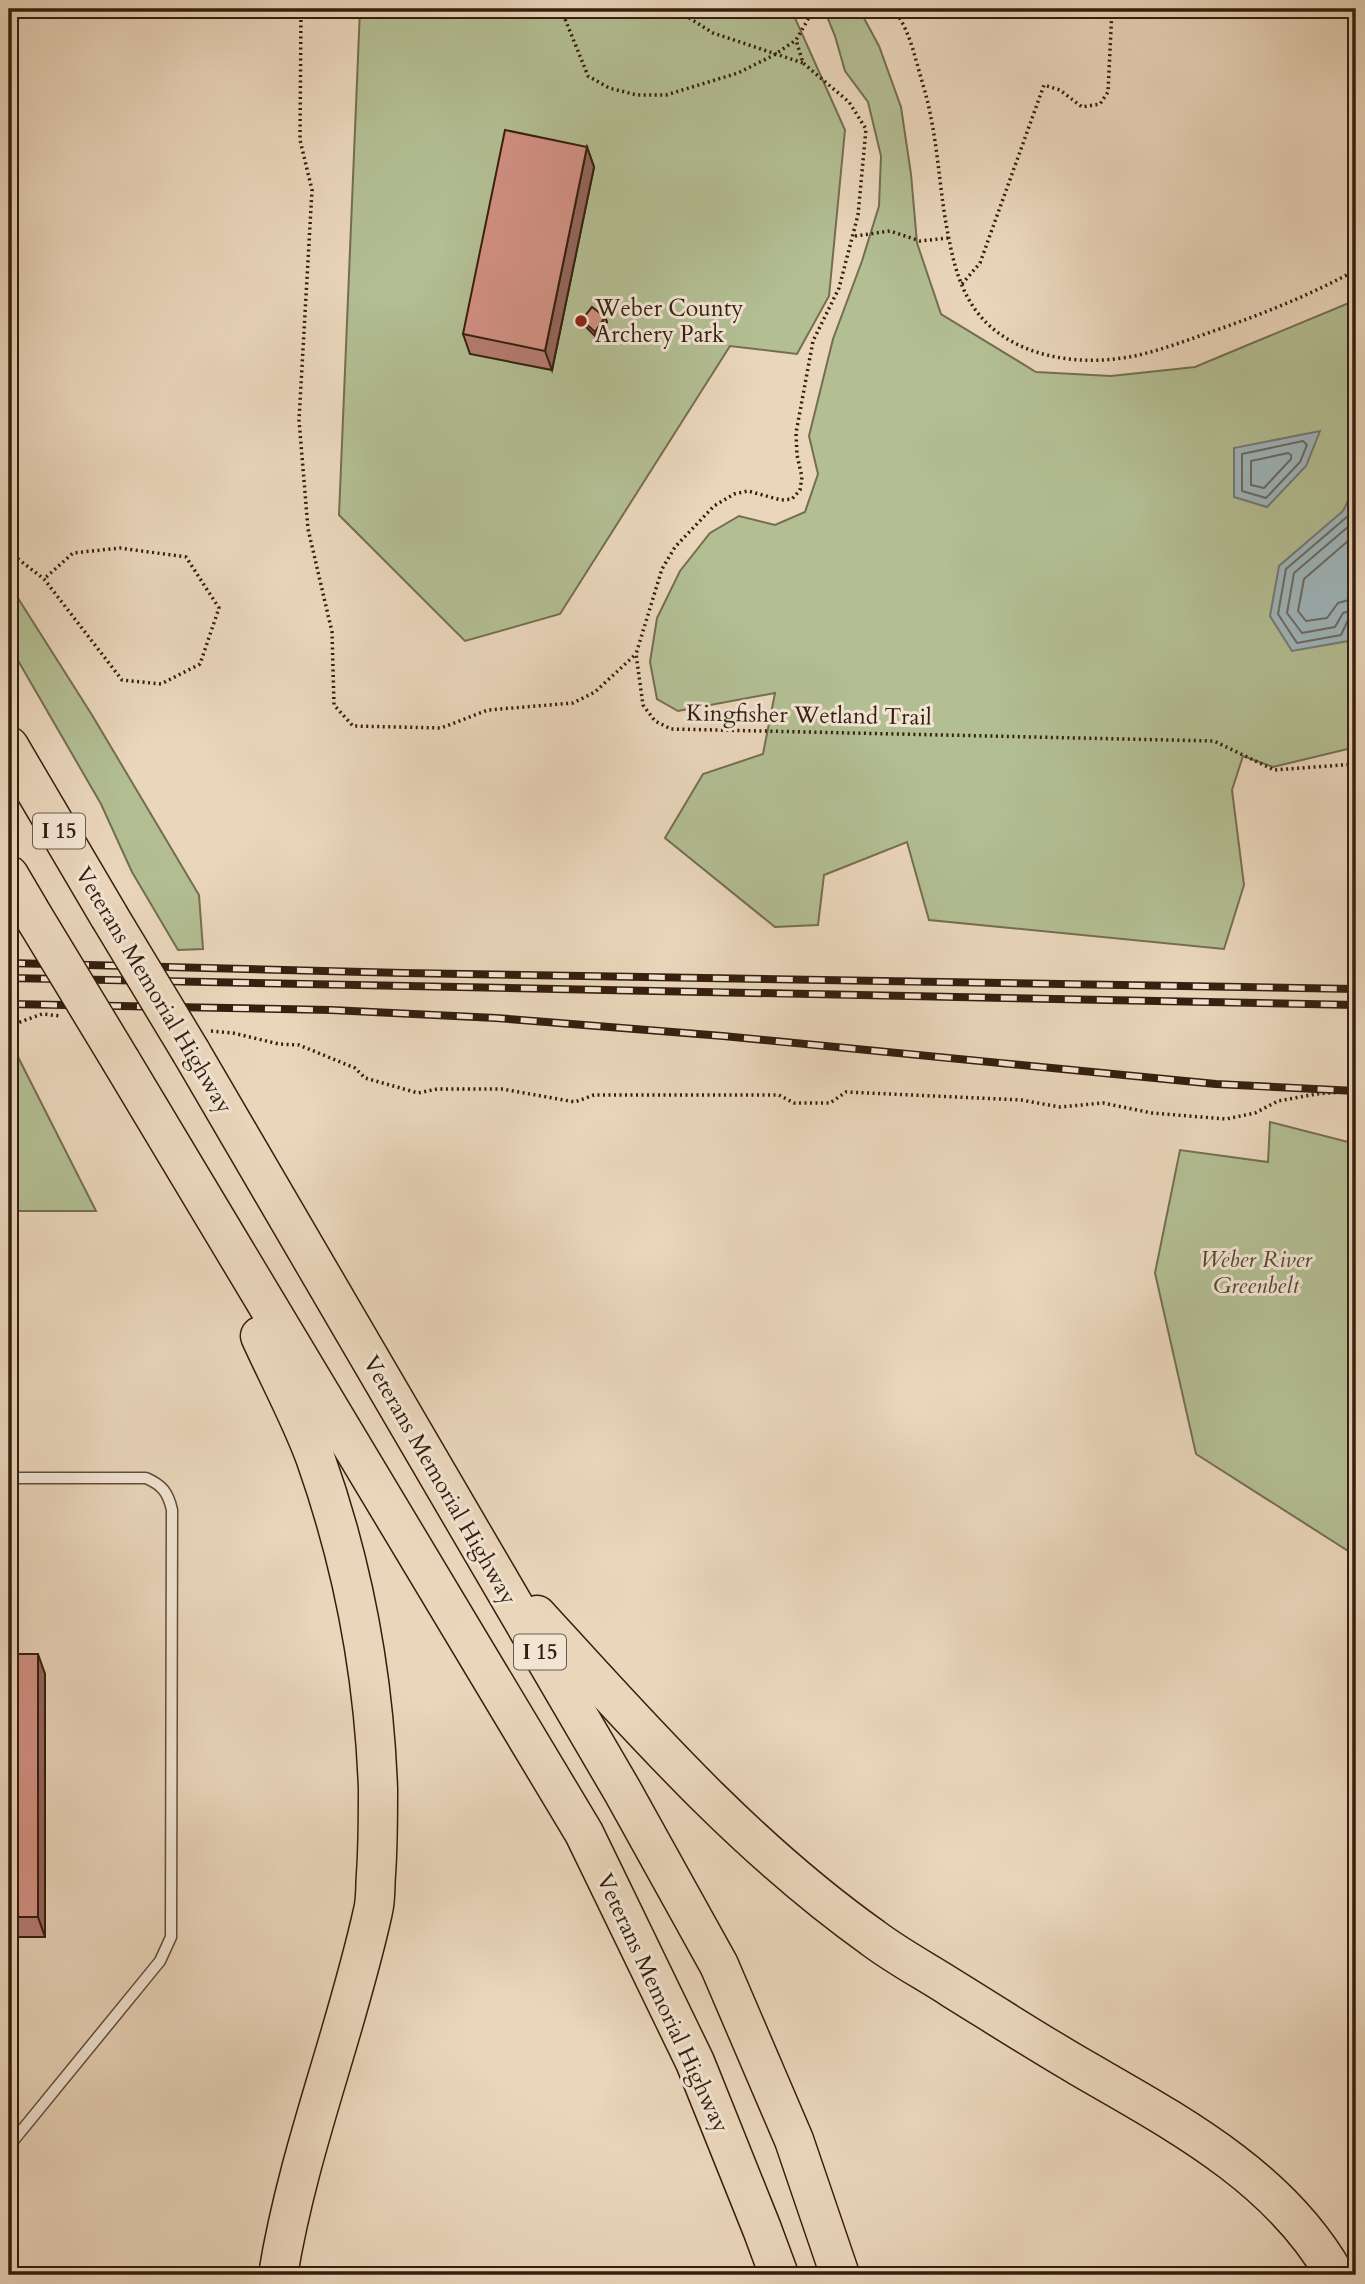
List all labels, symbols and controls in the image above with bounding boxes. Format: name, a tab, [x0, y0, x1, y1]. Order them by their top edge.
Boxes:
place label: Weber County Archery Park	[594, 293, 743, 350]
marker: Weber County Archery Park	[573, 313, 589, 329]
street label: Kingfisher Wetland Trail	[686, 697, 932, 733]
road number: I 15	[33, 814, 85, 848]
street label: Veterans Memorial Highway	[68, 861, 240, 1119]
park label: Weber River Greenbelt	[1200, 1244, 1313, 1301]
street label: Veterans Memorial Highway	[356, 1350, 524, 1610]
road number: I 15	[514, 1634, 566, 1670]
street label: Veterans Memorial Highway	[589, 1868, 737, 2138]

